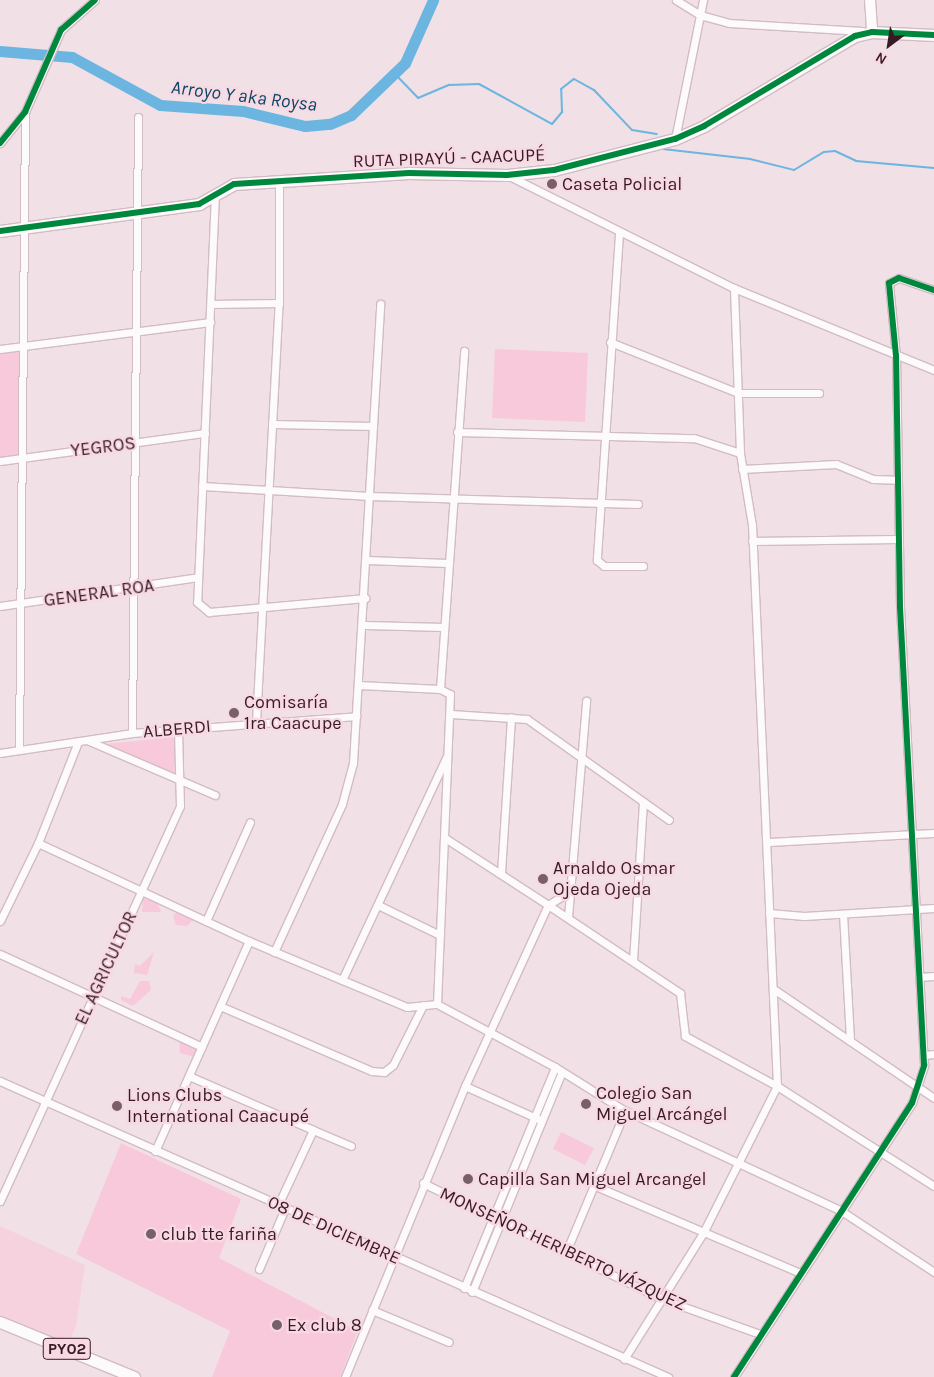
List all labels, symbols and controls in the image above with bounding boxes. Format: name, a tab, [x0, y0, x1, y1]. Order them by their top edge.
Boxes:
north arrow	[864, 20, 914, 70]
text: N	[872, 48, 890, 68]
water label: Arroyo Y aka Roysa	[170, 77, 318, 117]
street label: RUTA PIRAYÚ - CAACUPÉ	[352, 144, 546, 172]
place label: Caseta Policial	[562, 173, 682, 195]
marker: Caseta Policial	[546, 178, 558, 190]
street label: YEGROS	[69, 432, 137, 462]
street label: GENERAL ROA	[42, 575, 156, 611]
place label: Comisaría 1ra Caacupe	[244, 692, 341, 734]
marker: Comisaría 1ra Caacupe	[228, 707, 240, 719]
street label: ALBERDI	[142, 715, 212, 743]
place label: Arnaldo Osmar Ojeda Ojeda	[553, 858, 675, 901]
marker: Arnaldo Osmar Ojeda Ojeda	[537, 873, 549, 885]
street label: EL AGRICULTOR	[70, 908, 142, 1028]
place label: Colegio San Miguel Arcángel	[596, 1083, 728, 1126]
place label: Lions Clubs International Caacupé	[127, 1085, 309, 1128]
marker: Colegio San Miguel Arcángel	[580, 1098, 592, 1110]
marker: Lions Clubs International Caacupé	[111, 1100, 123, 1112]
place label: Capilla San Miguel Arcangel	[478, 1168, 707, 1190]
marker: Capilla San Miguel Arcangel	[462, 1173, 474, 1185]
street label: MONSEÑOR HERIBERTO VÁZQUEZ	[436, 1182, 690, 1316]
street label: 08 DE DICIEMBRE	[264, 1191, 404, 1269]
place label: club tte fariña	[161, 1223, 277, 1245]
marker: club tte fariña	[145, 1228, 157, 1240]
place label: Ex club 8	[287, 1314, 362, 1336]
marker: Ex club 8	[271, 1319, 283, 1331]
road number: PY02	[42, 1336, 92, 1362]

